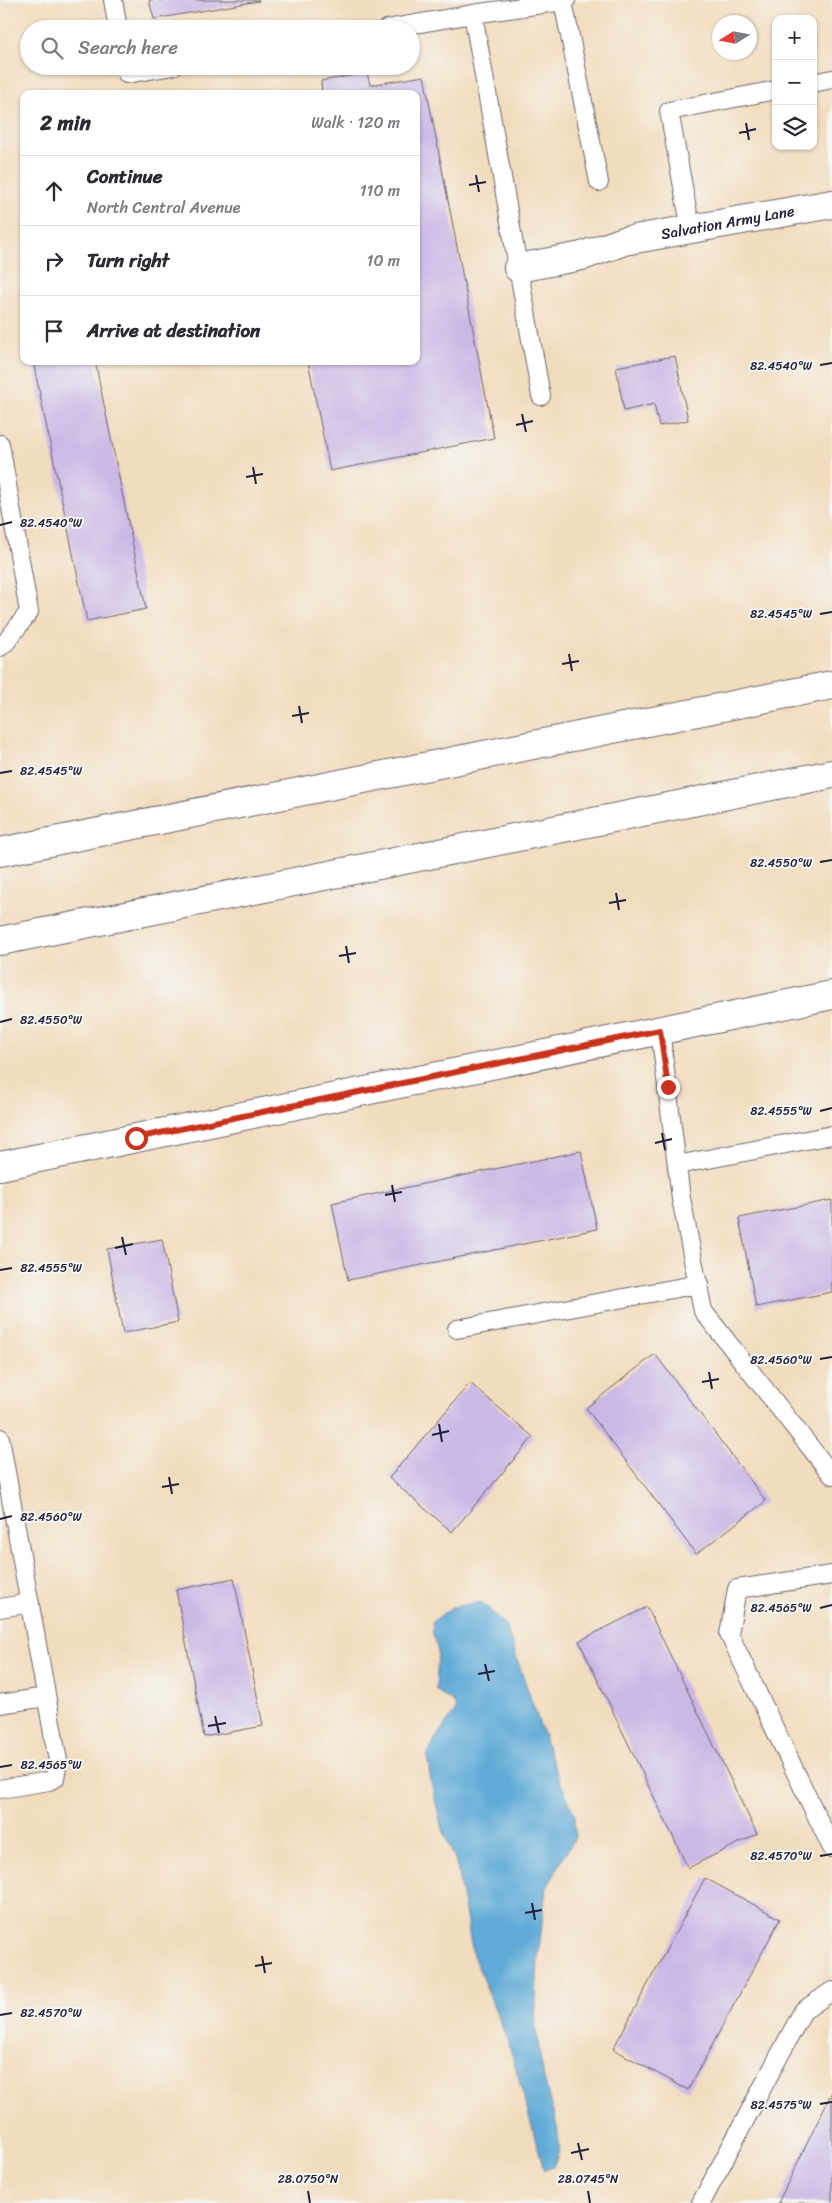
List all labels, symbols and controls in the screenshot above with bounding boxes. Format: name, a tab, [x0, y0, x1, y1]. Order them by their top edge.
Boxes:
north arrow	[712, 15, 757, 60]
map controls	[772, 15, 817, 150]
button: +	[772, 15, 817, 60]
search box	[20, 20, 420, 75]
text: Search here	[78, 31, 178, 64]
icon: search	[38, 34, 66, 62]
button: −	[772, 60, 817, 105]
text: 2 min	[40, 104, 91, 142]
button: layers	[772, 105, 817, 150]
text: Walk · 120 m	[311, 108, 400, 137]
text: Continue	[87, 160, 163, 193]
text: 110 m	[360, 176, 400, 205]
icon: ahead	[40, 177, 68, 205]
text: North Central Avenue	[87, 193, 241, 222]
street label: Salvation Army Lane	[659, 198, 797, 247]
text: Turn right	[87, 244, 169, 277]
text: 10 m	[367, 246, 400, 275]
icon: right	[40, 247, 68, 275]
text: Arrive at destination	[87, 314, 260, 347]
icon: arrive	[40, 317, 68, 345]
text: 82.4540°W	[750, 355, 813, 377]
text: 82.4540°W	[20, 512, 83, 534]
text: 82.4545°W	[750, 603, 813, 625]
text: 82.4545°W	[20, 760, 83, 782]
text: 82.4550°W	[750, 852, 813, 874]
text: 82.4550°W	[20, 1009, 83, 1031]
route end	[657, 1076, 680, 1099]
text: 82.4555°W	[750, 1100, 813, 1122]
route start	[125, 1127, 148, 1150]
text: 82.4555°W	[20, 1257, 83, 1279]
text: 82.4560°W	[750, 1349, 812, 1371]
text: 82.4560°W	[20, 1506, 82, 1528]
text: 82.4565°W	[750, 1597, 812, 1619]
text: 82.4565°W	[20, 1754, 82, 1776]
text: 82.4570°W	[750, 1845, 812, 1867]
text: 82.4570°W	[20, 2002, 82, 2024]
text: 82.4575°W	[750, 2094, 812, 2116]
text: 28.0750°N	[278, 2168, 339, 2190]
text: 28.0745°N	[558, 2168, 619, 2190]

